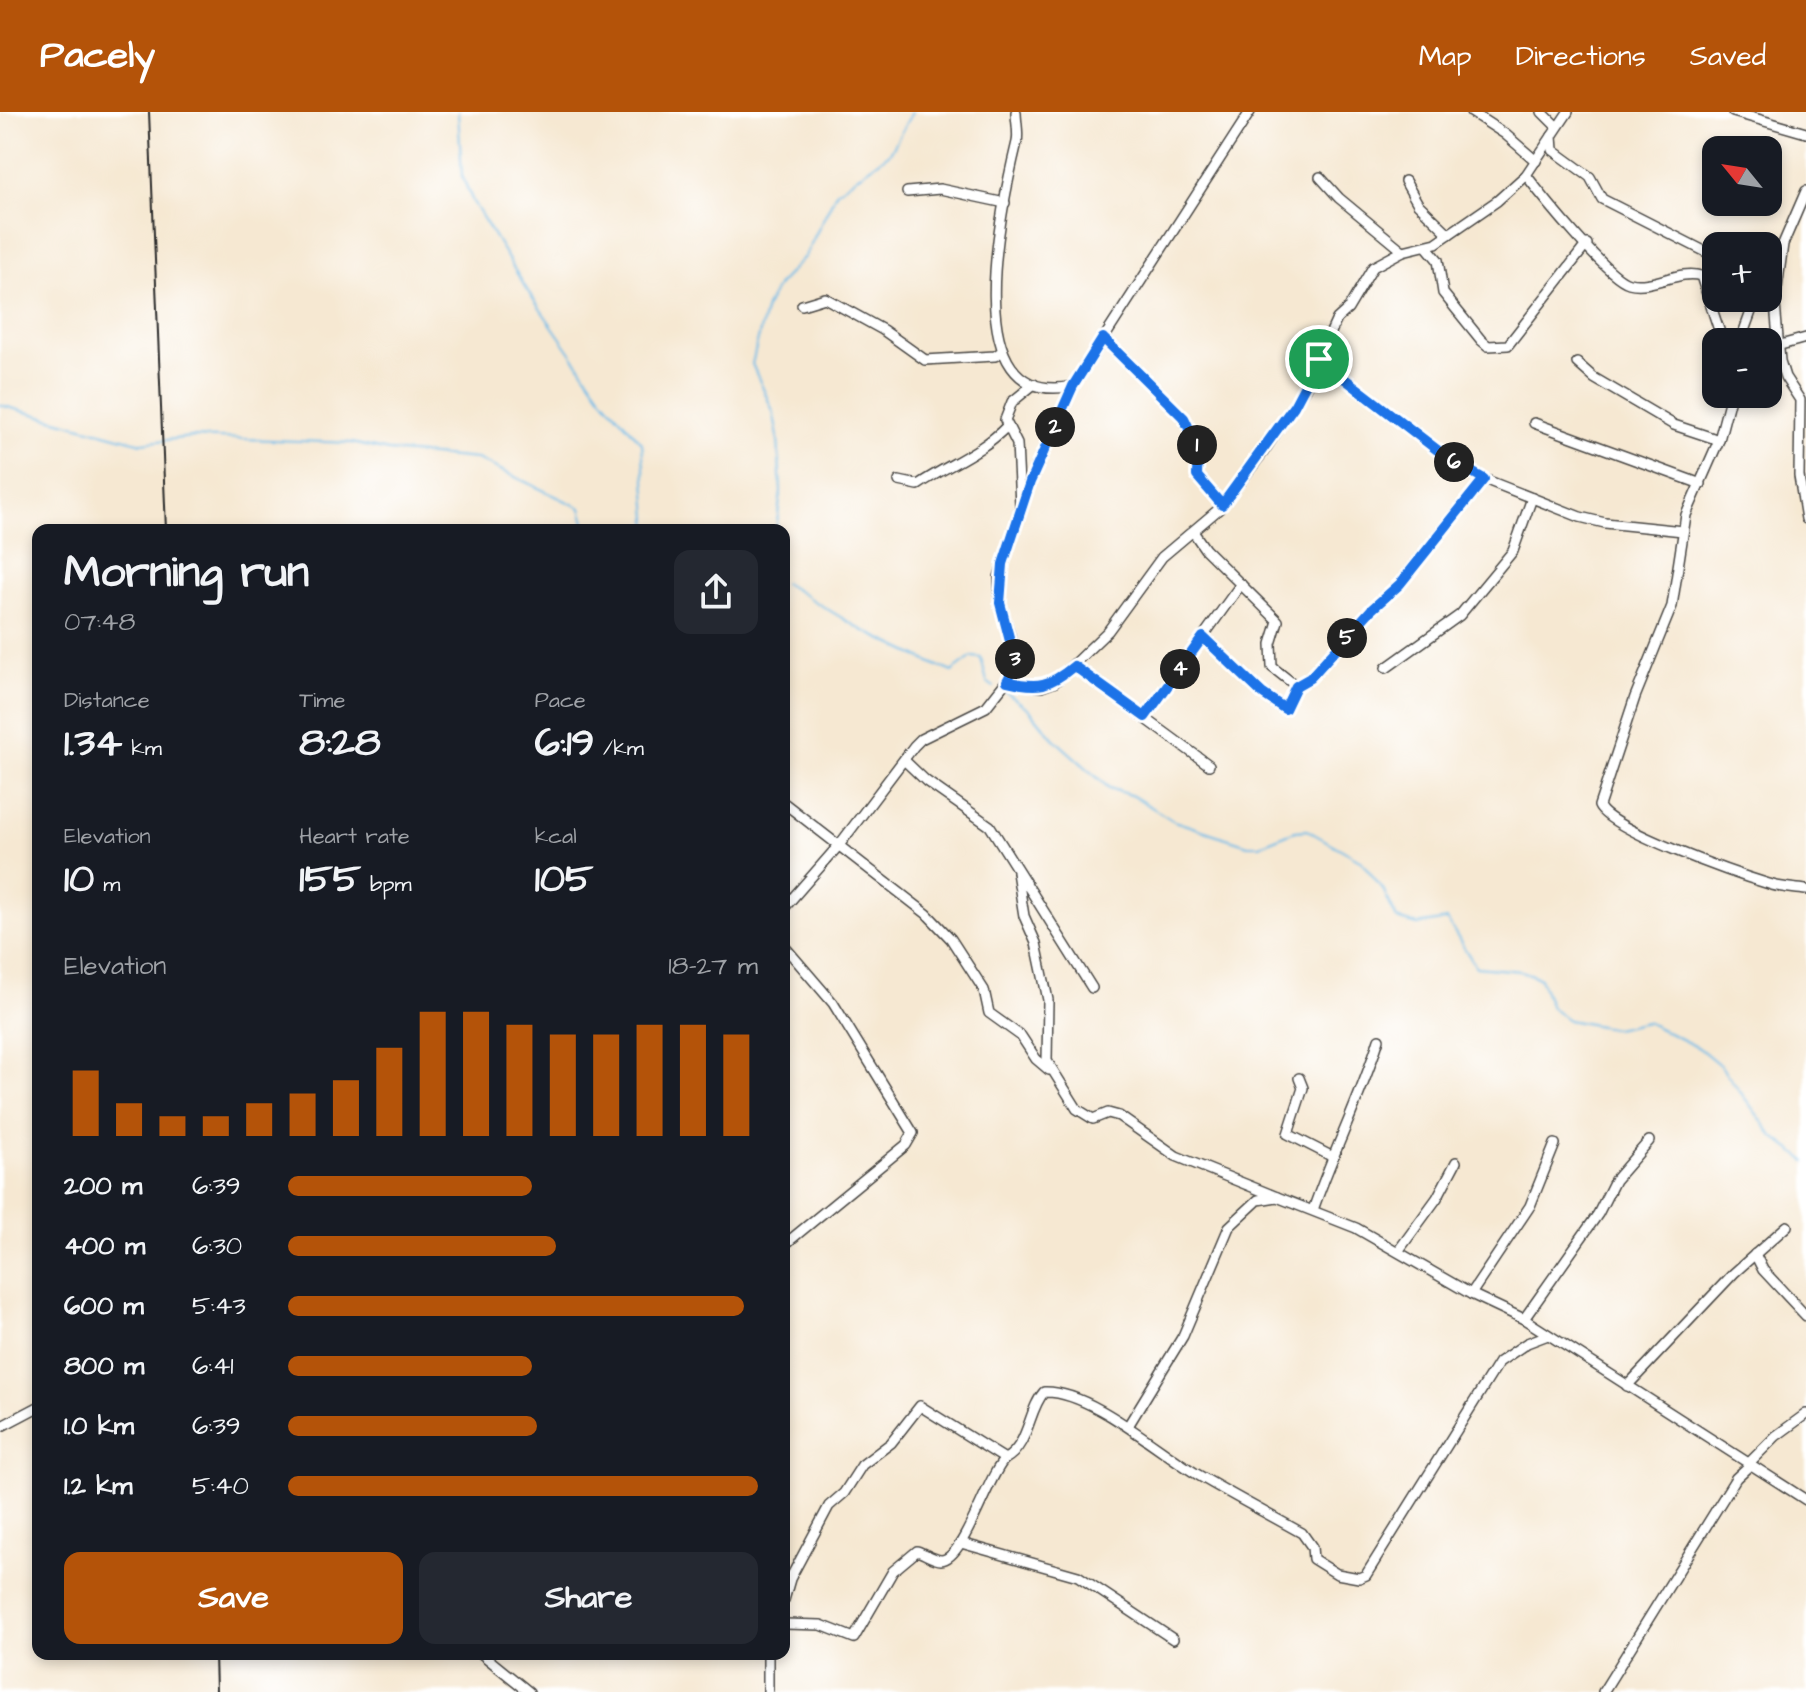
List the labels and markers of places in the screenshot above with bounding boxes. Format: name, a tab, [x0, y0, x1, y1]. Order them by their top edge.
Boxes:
pin	[1285, 325, 1353, 393]
pin: 2	[1035, 407, 1075, 447]
pin: 1	[1177, 425, 1217, 465]
pin: 6	[1434, 442, 1474, 482]
pin: 5	[1327, 618, 1367, 658]
pin: 3	[995, 639, 1035, 679]
pin: 4	[1160, 649, 1200, 689]

